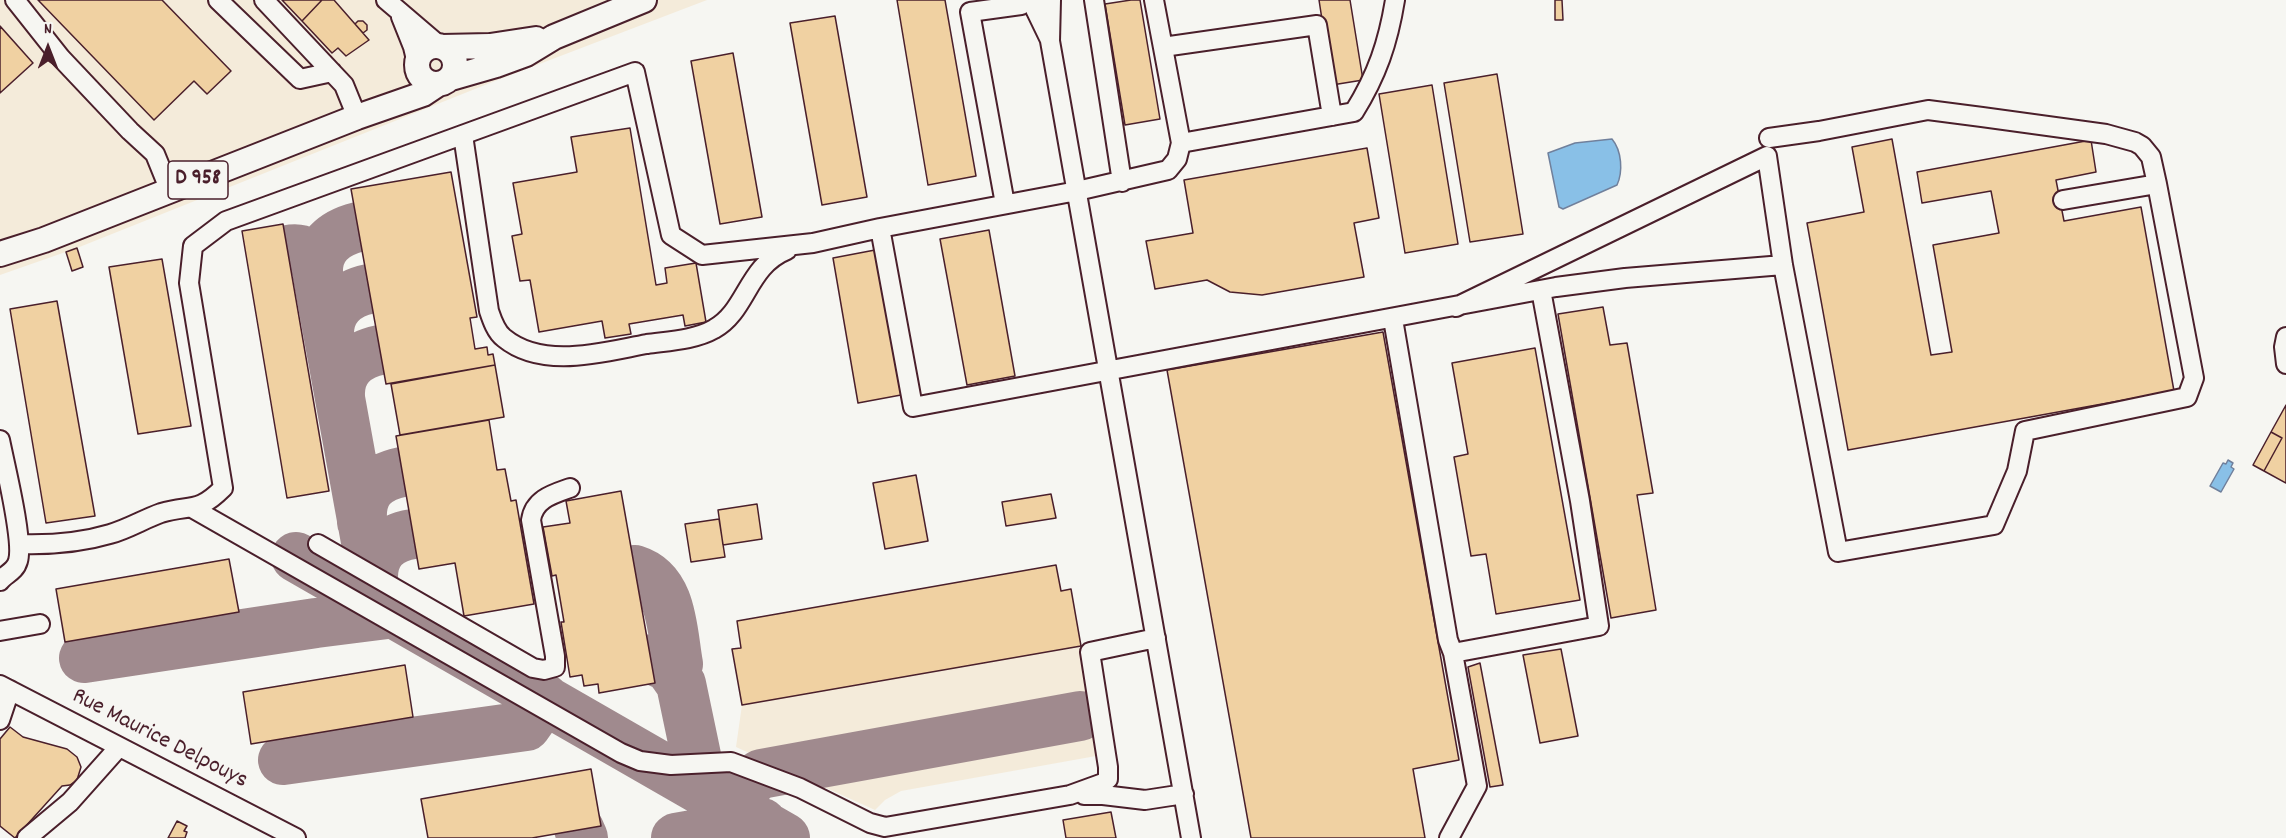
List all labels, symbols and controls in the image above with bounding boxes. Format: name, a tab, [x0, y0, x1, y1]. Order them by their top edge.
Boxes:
north arrow	[18, 18, 78, 78]
text: N	[44, 18, 52, 41]
road number: D 958	[168, 161, 228, 199]
street label: Rue Maurice Delpouys	[66, 683, 252, 797]

